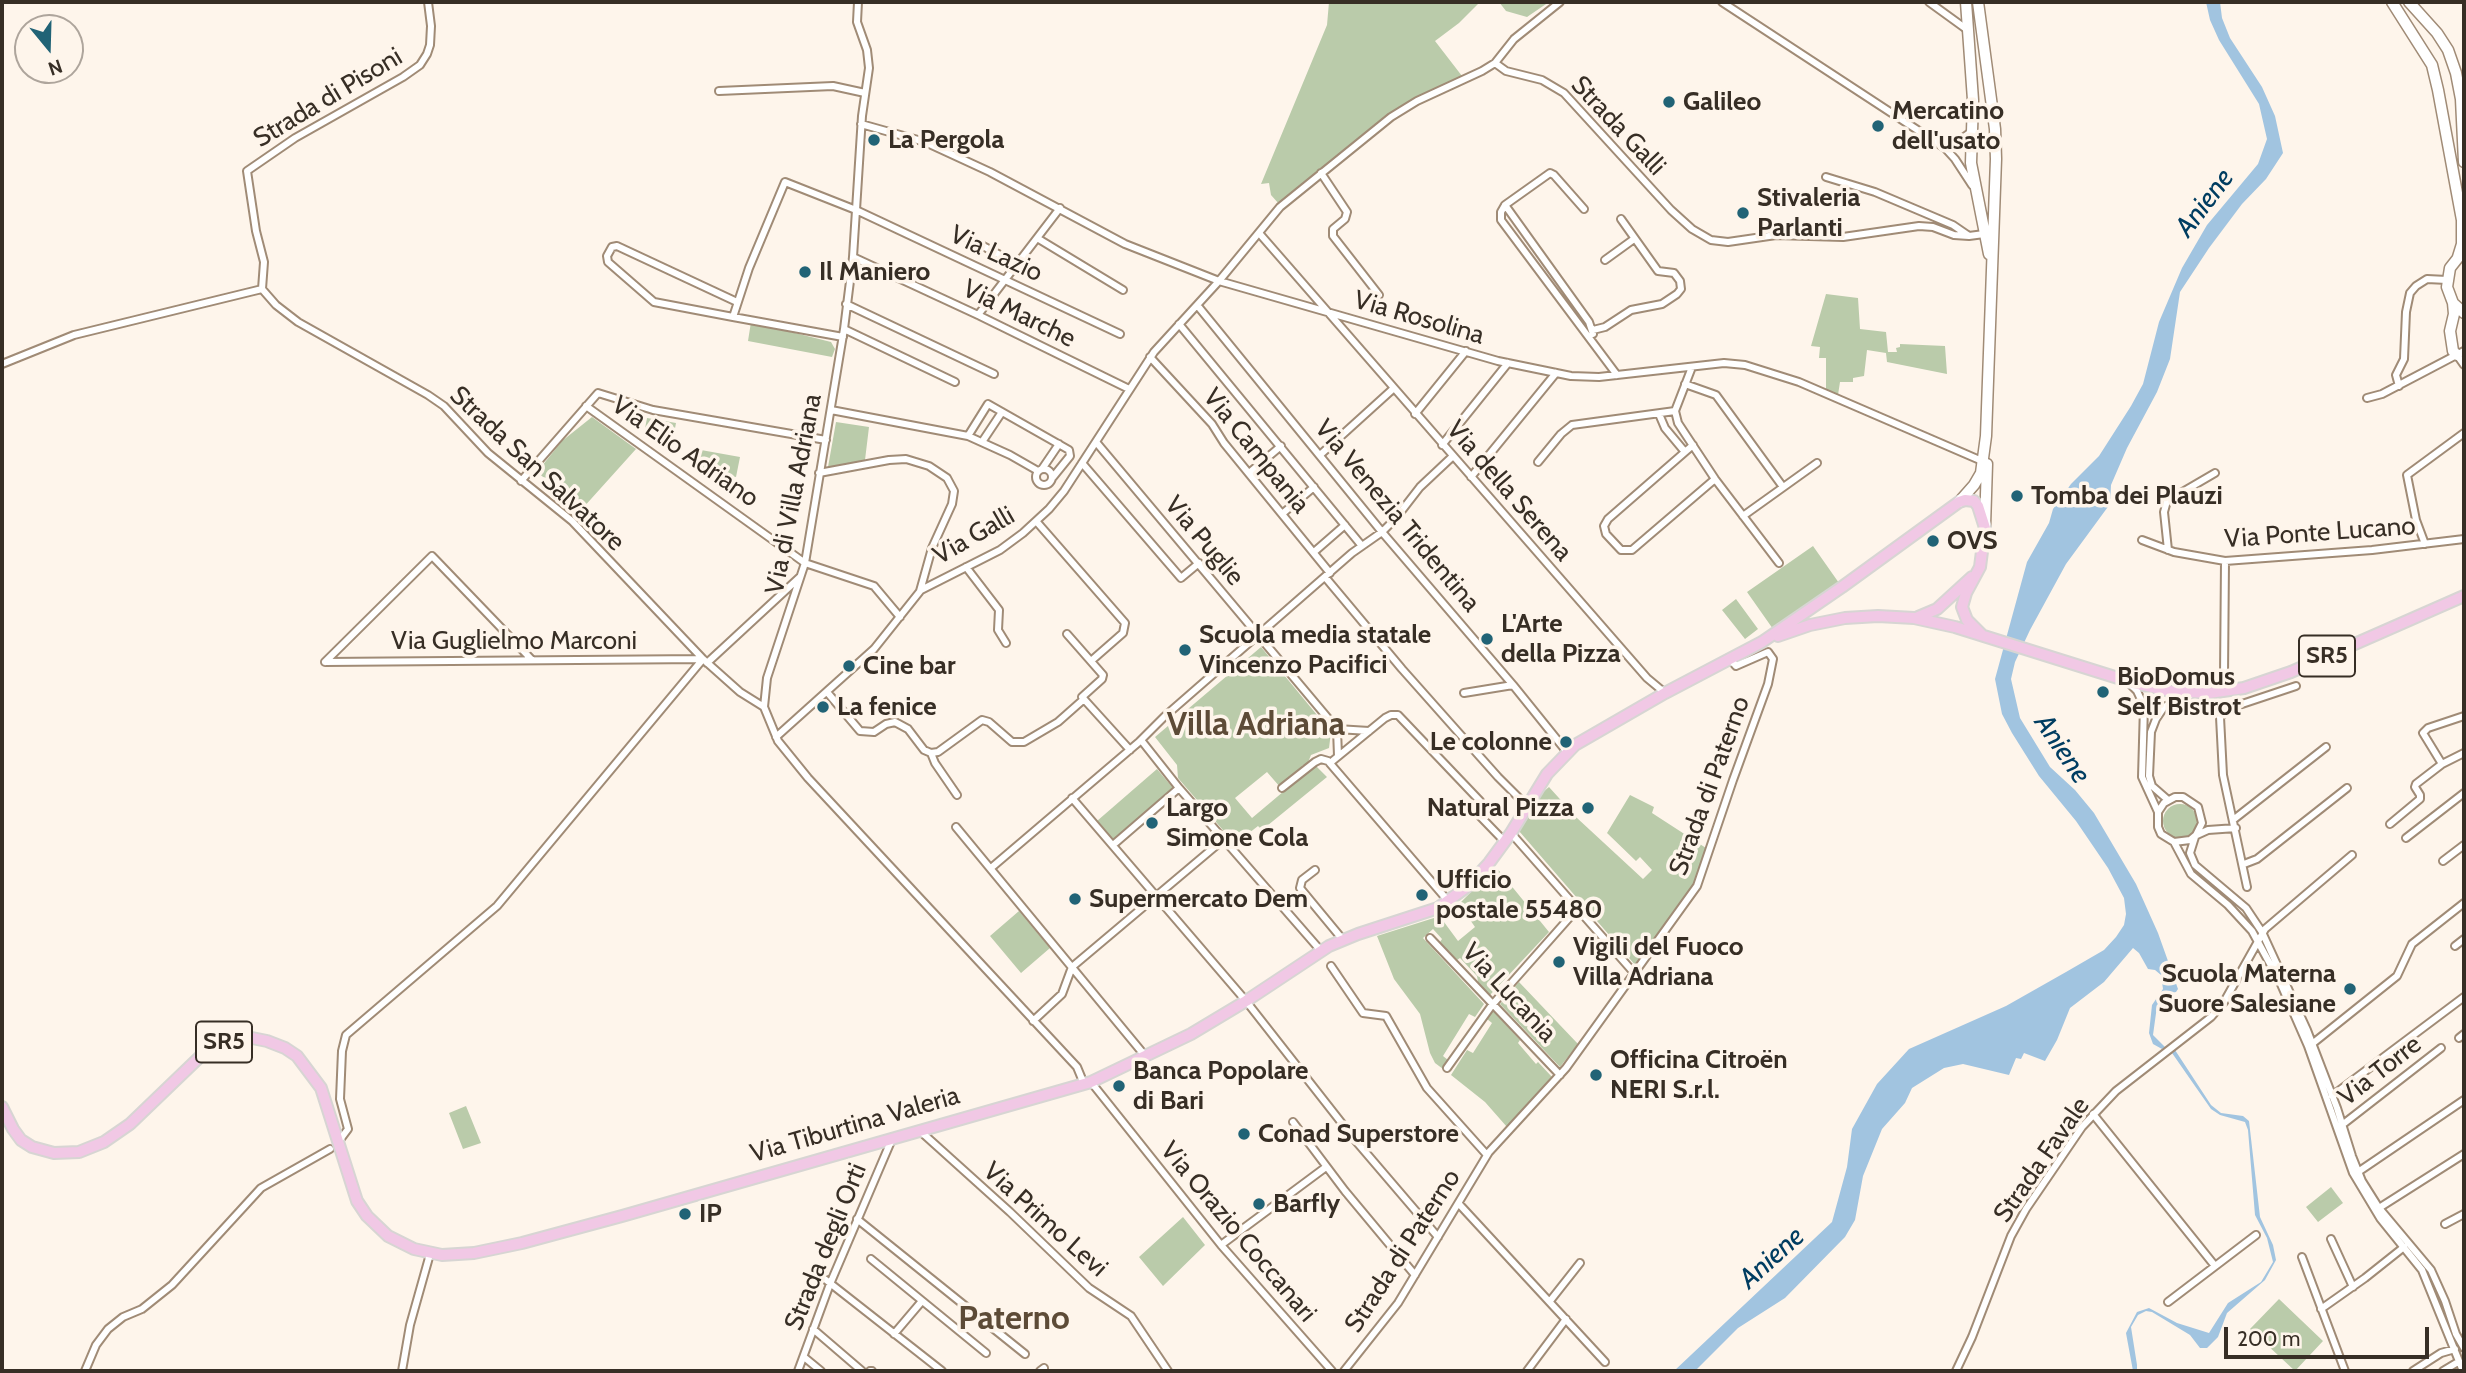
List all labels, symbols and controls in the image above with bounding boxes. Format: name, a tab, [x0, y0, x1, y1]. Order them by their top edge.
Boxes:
north arrow	[14, 14, 84, 84]
street label: Strada di Pisoni	[248, 41, 408, 155]
text: N	[45, 54, 65, 80]
street label: Strada Galli	[1564, 70, 1672, 182]
place label: Galileo	[1683, 86, 1761, 118]
marker: Galileo	[1661, 94, 1677, 110]
place label: Mercatino dell'usato	[1892, 95, 2004, 156]
marker: Mercatino dell'usato	[1870, 118, 1886, 134]
place label: La Pergola	[888, 124, 1004, 156]
marker: La Pergola	[866, 132, 882, 148]
water label: Aniene	[2169, 162, 2241, 244]
place label: Stivaleria Parlanti	[1757, 182, 1861, 244]
marker: Stivaleria Parlanti	[1735, 205, 1751, 221]
street label: Via Lazio	[945, 219, 1047, 289]
place label: Il Maniero	[819, 256, 930, 288]
marker: Il Maniero	[797, 264, 813, 280]
street label: Via Marche	[958, 273, 1080, 355]
street label: Via Rosolina	[1350, 285, 1488, 351]
street label: Strada San Salvatore	[443, 380, 631, 558]
street label: Via Campania	[1196, 382, 1316, 520]
street label: Via Elio Adriano	[606, 390, 764, 514]
street label: Via di Villa Adriana	[759, 391, 829, 597]
street label: Via Venezia Tridentina	[1308, 414, 1486, 618]
street label: Via della Serena	[1440, 414, 1578, 568]
place label: Tomba dei Plauzi	[2031, 480, 2223, 512]
marker: Tomba dei Plauzi	[2009, 488, 2025, 504]
street label: Via Puglie	[1158, 490, 1250, 592]
street label: Via Galli	[928, 500, 1020, 572]
street label: Via Ponte Lucano	[2223, 511, 2417, 555]
place label: OVS	[1947, 525, 1998, 557]
marker: OVS	[1925, 533, 1941, 549]
place label: L'Arte della Pizza	[1501, 608, 1621, 670]
place label: Scuola media statale Vincenzo Pacifici	[1199, 619, 1431, 680]
street label: Via Guglielmo Marconi	[391, 625, 637, 657]
marker: L'Arte della Pizza	[1479, 631, 1495, 647]
road number: SR5	[2299, 636, 2355, 676]
marker: Scuola media statale Vincenzo Pacifici	[1177, 642, 1193, 658]
place label: Cine bar	[863, 650, 956, 682]
marker: Cine bar	[841, 658, 857, 674]
place label: BioDomus Self Bistrot	[2117, 661, 2241, 722]
marker: BioDomus Self Bistrot	[2095, 684, 2111, 700]
place label: La fenice	[837, 691, 937, 723]
street label: Strada di Paterno	[1663, 692, 1757, 880]
marker: La fenice	[815, 699, 831, 715]
district label: Villa Adriana	[1167, 705, 1345, 745]
water label: Aniene	[2027, 708, 2097, 790]
place label: Le colonne	[1430, 726, 1552, 758]
marker: Le colonne	[1558, 734, 1574, 750]
place label: Largo Simone Cola	[1166, 792, 1308, 854]
place label: Natural Pizza	[1427, 792, 1574, 824]
marker: Natural Pizza	[1580, 800, 1596, 816]
marker: Largo Simone Cola	[1144, 815, 1160, 831]
place label: Ufficio postale 55480	[1436, 864, 1603, 926]
place label: Supermercato Dem	[1089, 883, 1308, 915]
marker: Ufficio postale 55480	[1414, 887, 1430, 903]
marker: Supermercato Dem	[1067, 891, 1083, 907]
place label: Vigili del Fuoco Villa Adriana	[1573, 931, 1744, 992]
street label: Via Lucania	[1455, 937, 1563, 1049]
marker: Vigili del Fuoco Villa Adriana	[1551, 954, 1567, 970]
place label: Scuola Materna Suore Salesiane	[2158, 958, 2336, 1020]
marker: Scuola Materna Suore Salesiane	[2342, 981, 2358, 997]
road number: SR5	[196, 1022, 252, 1062]
street label: Via Torre	[2332, 1029, 2428, 1113]
place label: Officina Citroën NERI S.r.l.	[1610, 1044, 1788, 1106]
place label: Banca Popolare di Bari	[1133, 1055, 1308, 1116]
marker: Officina Citroën NERI S.r.l.	[1588, 1067, 1604, 1083]
marker: Banca Popolare di Bari	[1111, 1078, 1127, 1094]
street label: Via Tiburtina Valeria	[747, 1080, 963, 1170]
street label: Strada Favale	[1988, 1092, 2096, 1228]
place label: Conad Superstore	[1258, 1118, 1459, 1150]
marker: Conad Superstore	[1236, 1126, 1252, 1142]
street label: Via Orazio Coccanari	[1154, 1136, 1322, 1328]
street label: Via Primo Levi	[976, 1156, 1114, 1284]
street label: Strada degli Orti	[778, 1159, 874, 1335]
street label: Strada di Paterno	[1339, 1164, 1467, 1338]
place label: Barfly	[1273, 1188, 1340, 1220]
marker: Barfly	[1251, 1196, 1267, 1212]
place label: IP	[699, 1198, 722, 1230]
marker: IP	[677, 1206, 693, 1222]
water label: Aniene	[1732, 1220, 1812, 1296]
district label: Paterno	[958, 1299, 1070, 1339]
scale bar	[2228, 1314, 2433, 1358]
text: 200 m	[2237, 1326, 2300, 1351]

